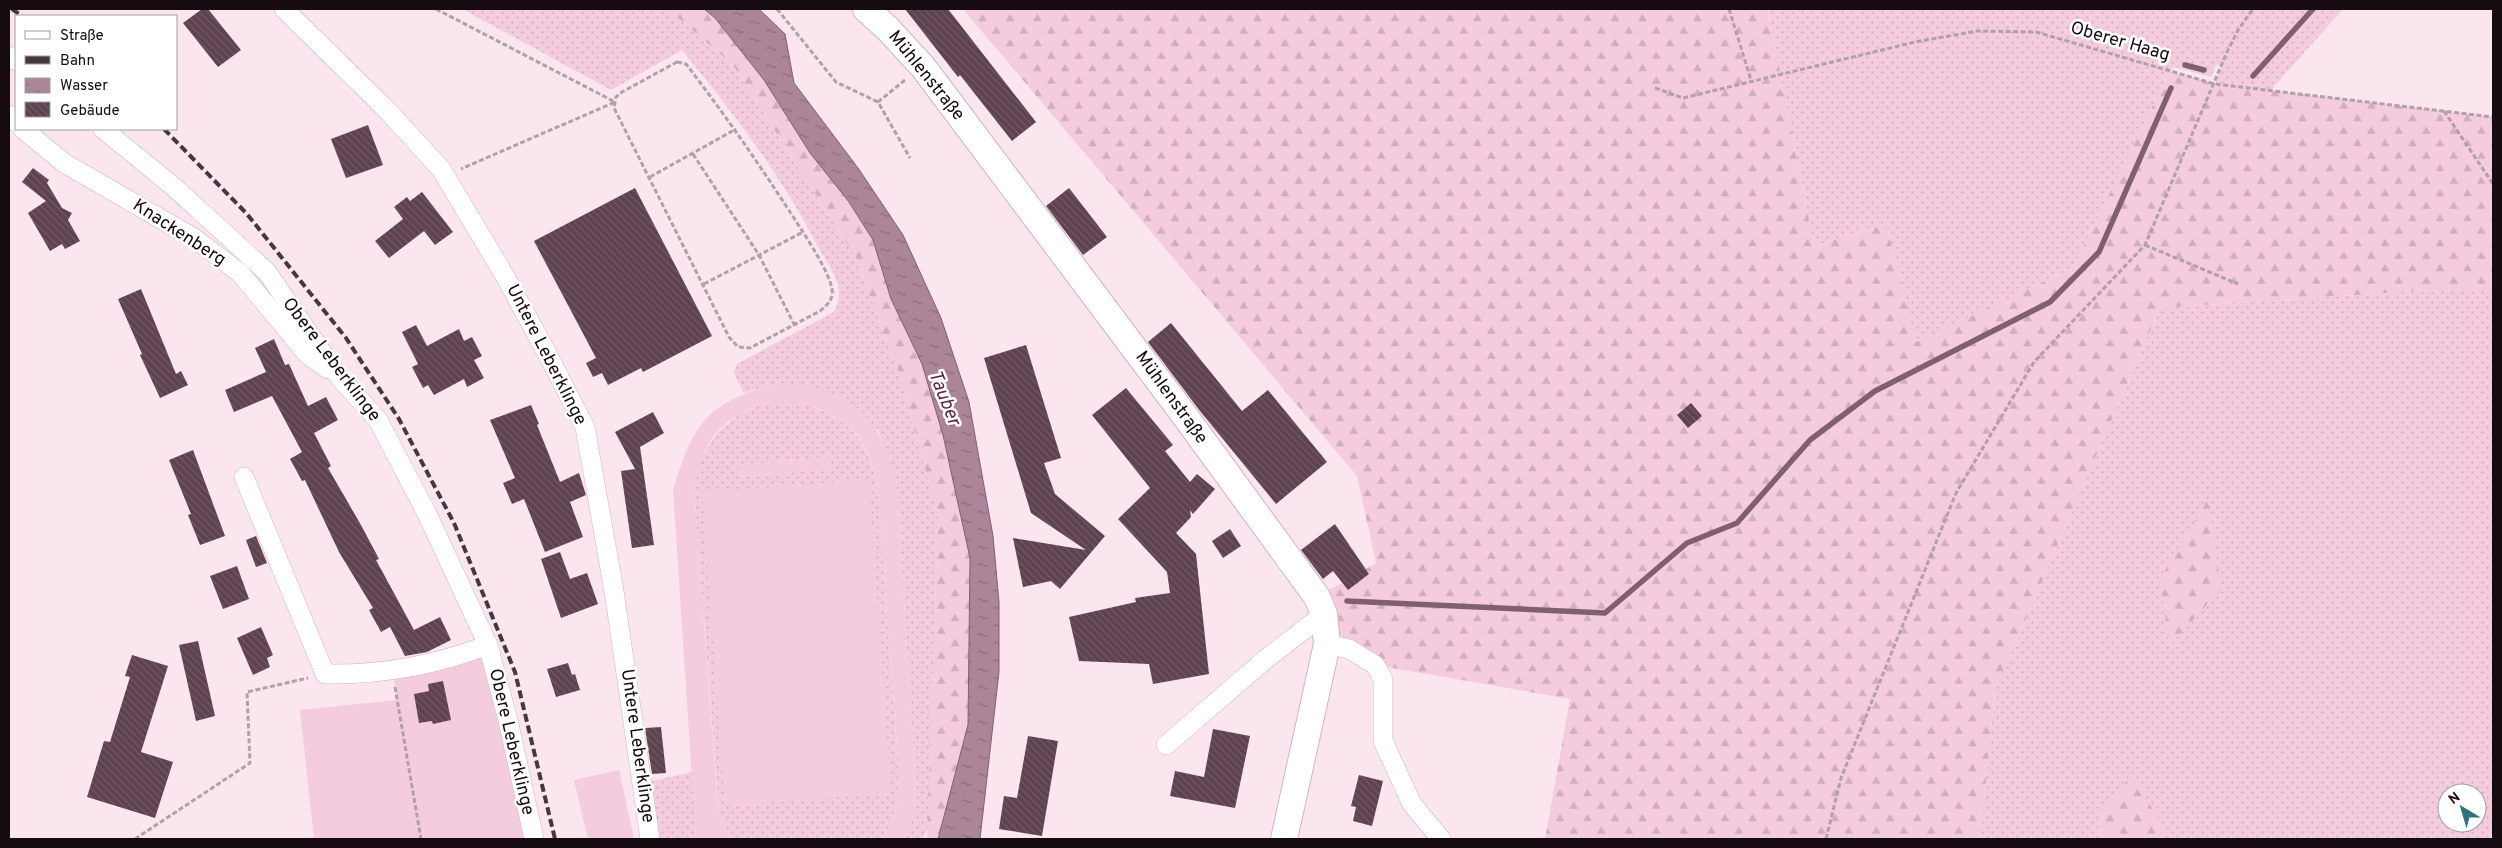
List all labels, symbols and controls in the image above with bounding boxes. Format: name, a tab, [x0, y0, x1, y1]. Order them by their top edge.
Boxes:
legend	[15, 15, 178, 130]
street label: Oberer Haag	[2068, 17, 2172, 67]
street label: Mühlenstraße	[883, 26, 969, 126]
text: Straße	[60, 27, 104, 46]
text: Bahn	[60, 52, 95, 71]
text: Wasser	[60, 77, 108, 96]
text: Gebäude	[60, 102, 120, 121]
street label: Knackenberg	[128, 194, 230, 272]
street label: Untere Leberklinge	[501, 281, 591, 429]
street label: Obere Leberklinge	[277, 293, 385, 427]
street label: Mühlenstraße	[1130, 347, 1212, 449]
water label: Tauber	[922, 367, 966, 431]
street label: Obere Leberklinge	[483, 666, 539, 818]
street label: Untere Leberklinge	[615, 668, 659, 824]
north arrow	[2437, 783, 2487, 833]
text: N	[2446, 789, 2464, 809]

